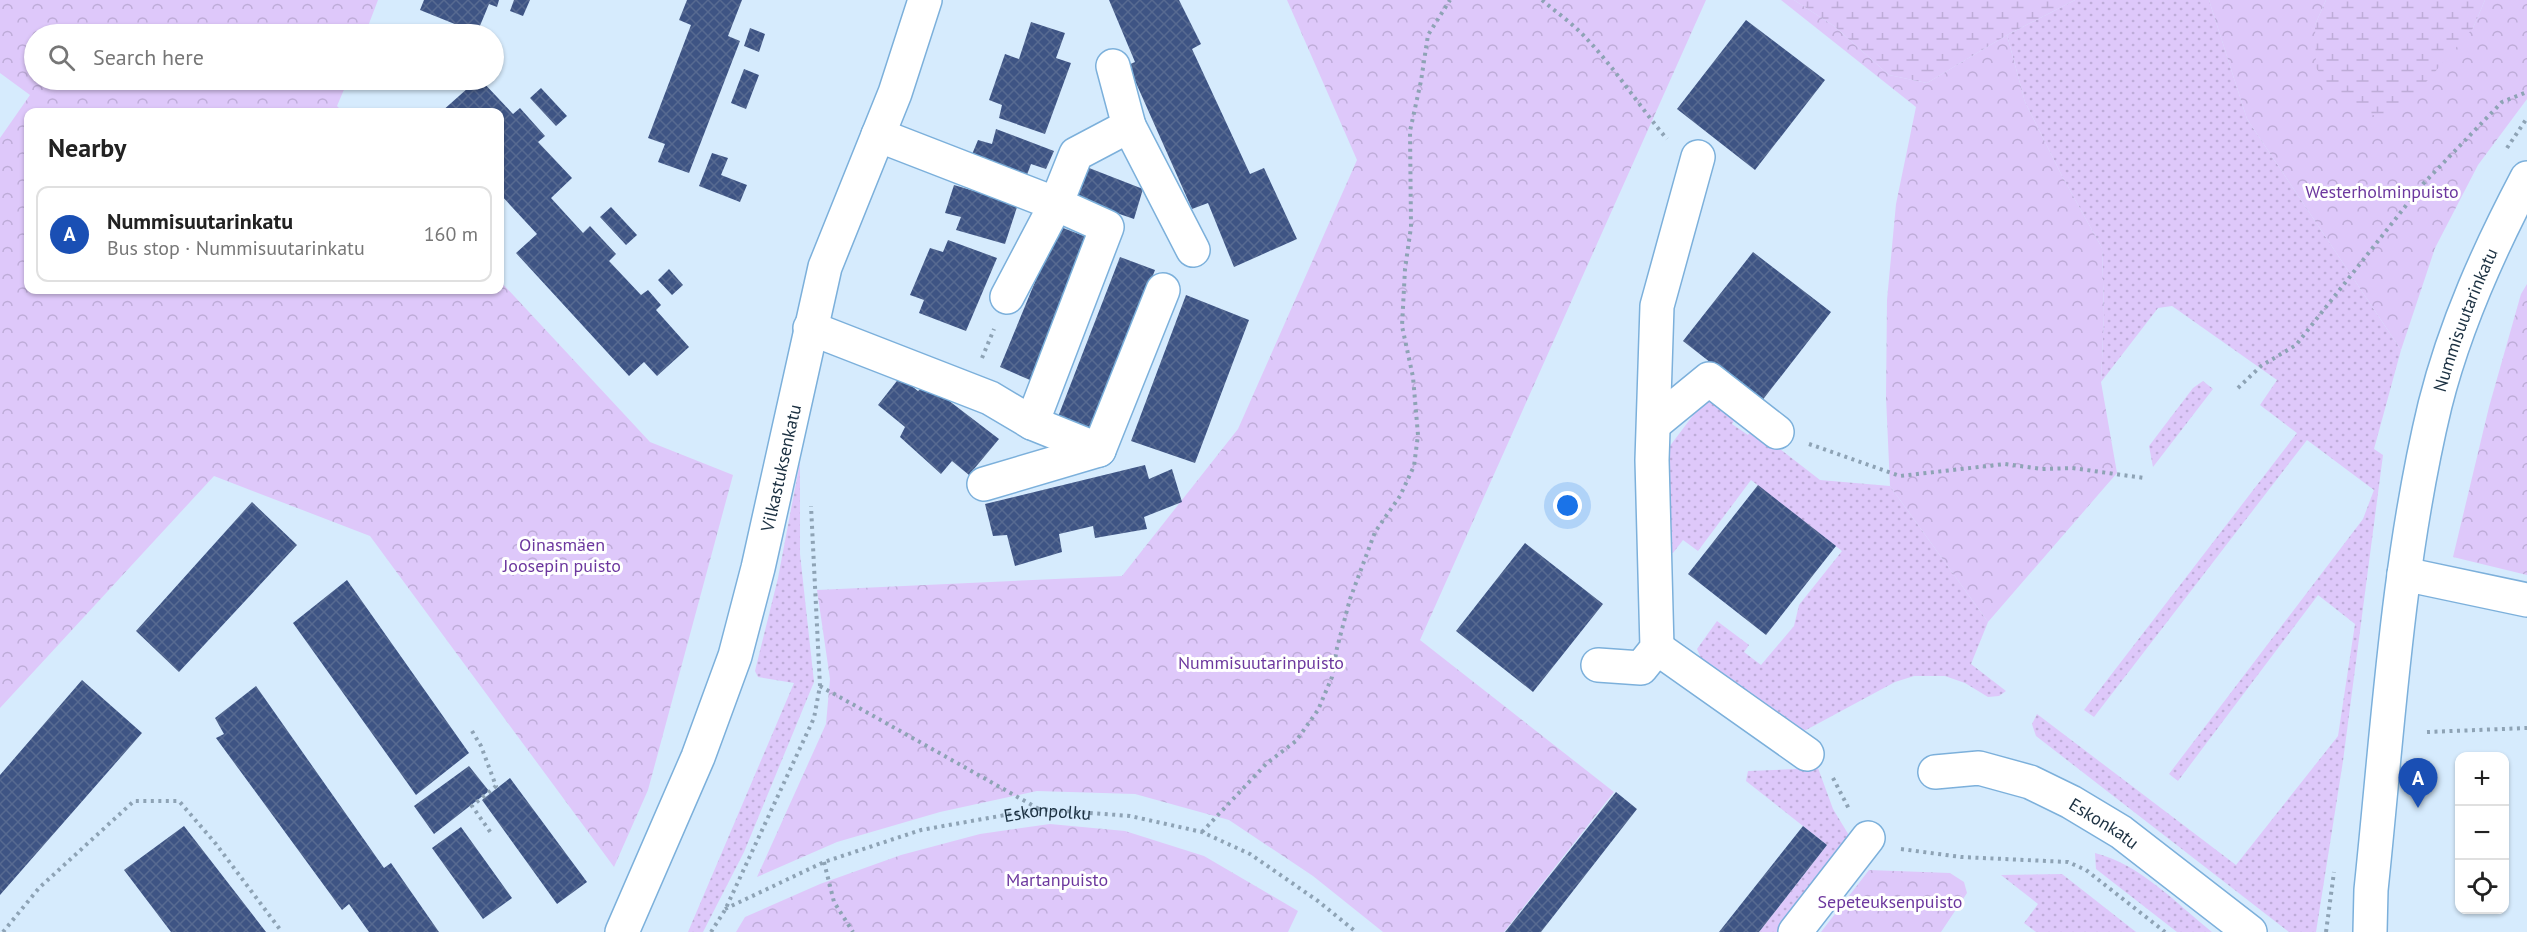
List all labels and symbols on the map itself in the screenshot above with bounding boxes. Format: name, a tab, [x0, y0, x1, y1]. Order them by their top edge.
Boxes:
park label: Westerholminpuisto	[2305, 180, 2459, 203]
street label: Nummisuutarinkatu	[2428, 244, 2502, 394]
street label: Vilkastuksenkatu	[755, 402, 806, 535]
your location	[1553, 491, 1582, 520]
park label: Oinasmäen Joosepin puisto	[502, 533, 621, 577]
park label: Nummisuutarinpuisto	[1178, 651, 1344, 674]
pin: A	[2398, 758, 2438, 808]
street label: Eskonkatu	[2065, 792, 2144, 854]
street label: Eskonpolku	[1002, 798, 1092, 827]
park label: Martanpuisto	[1006, 868, 1108, 891]
park label: Sepeteuksenpuisto	[1818, 890, 1962, 913]

